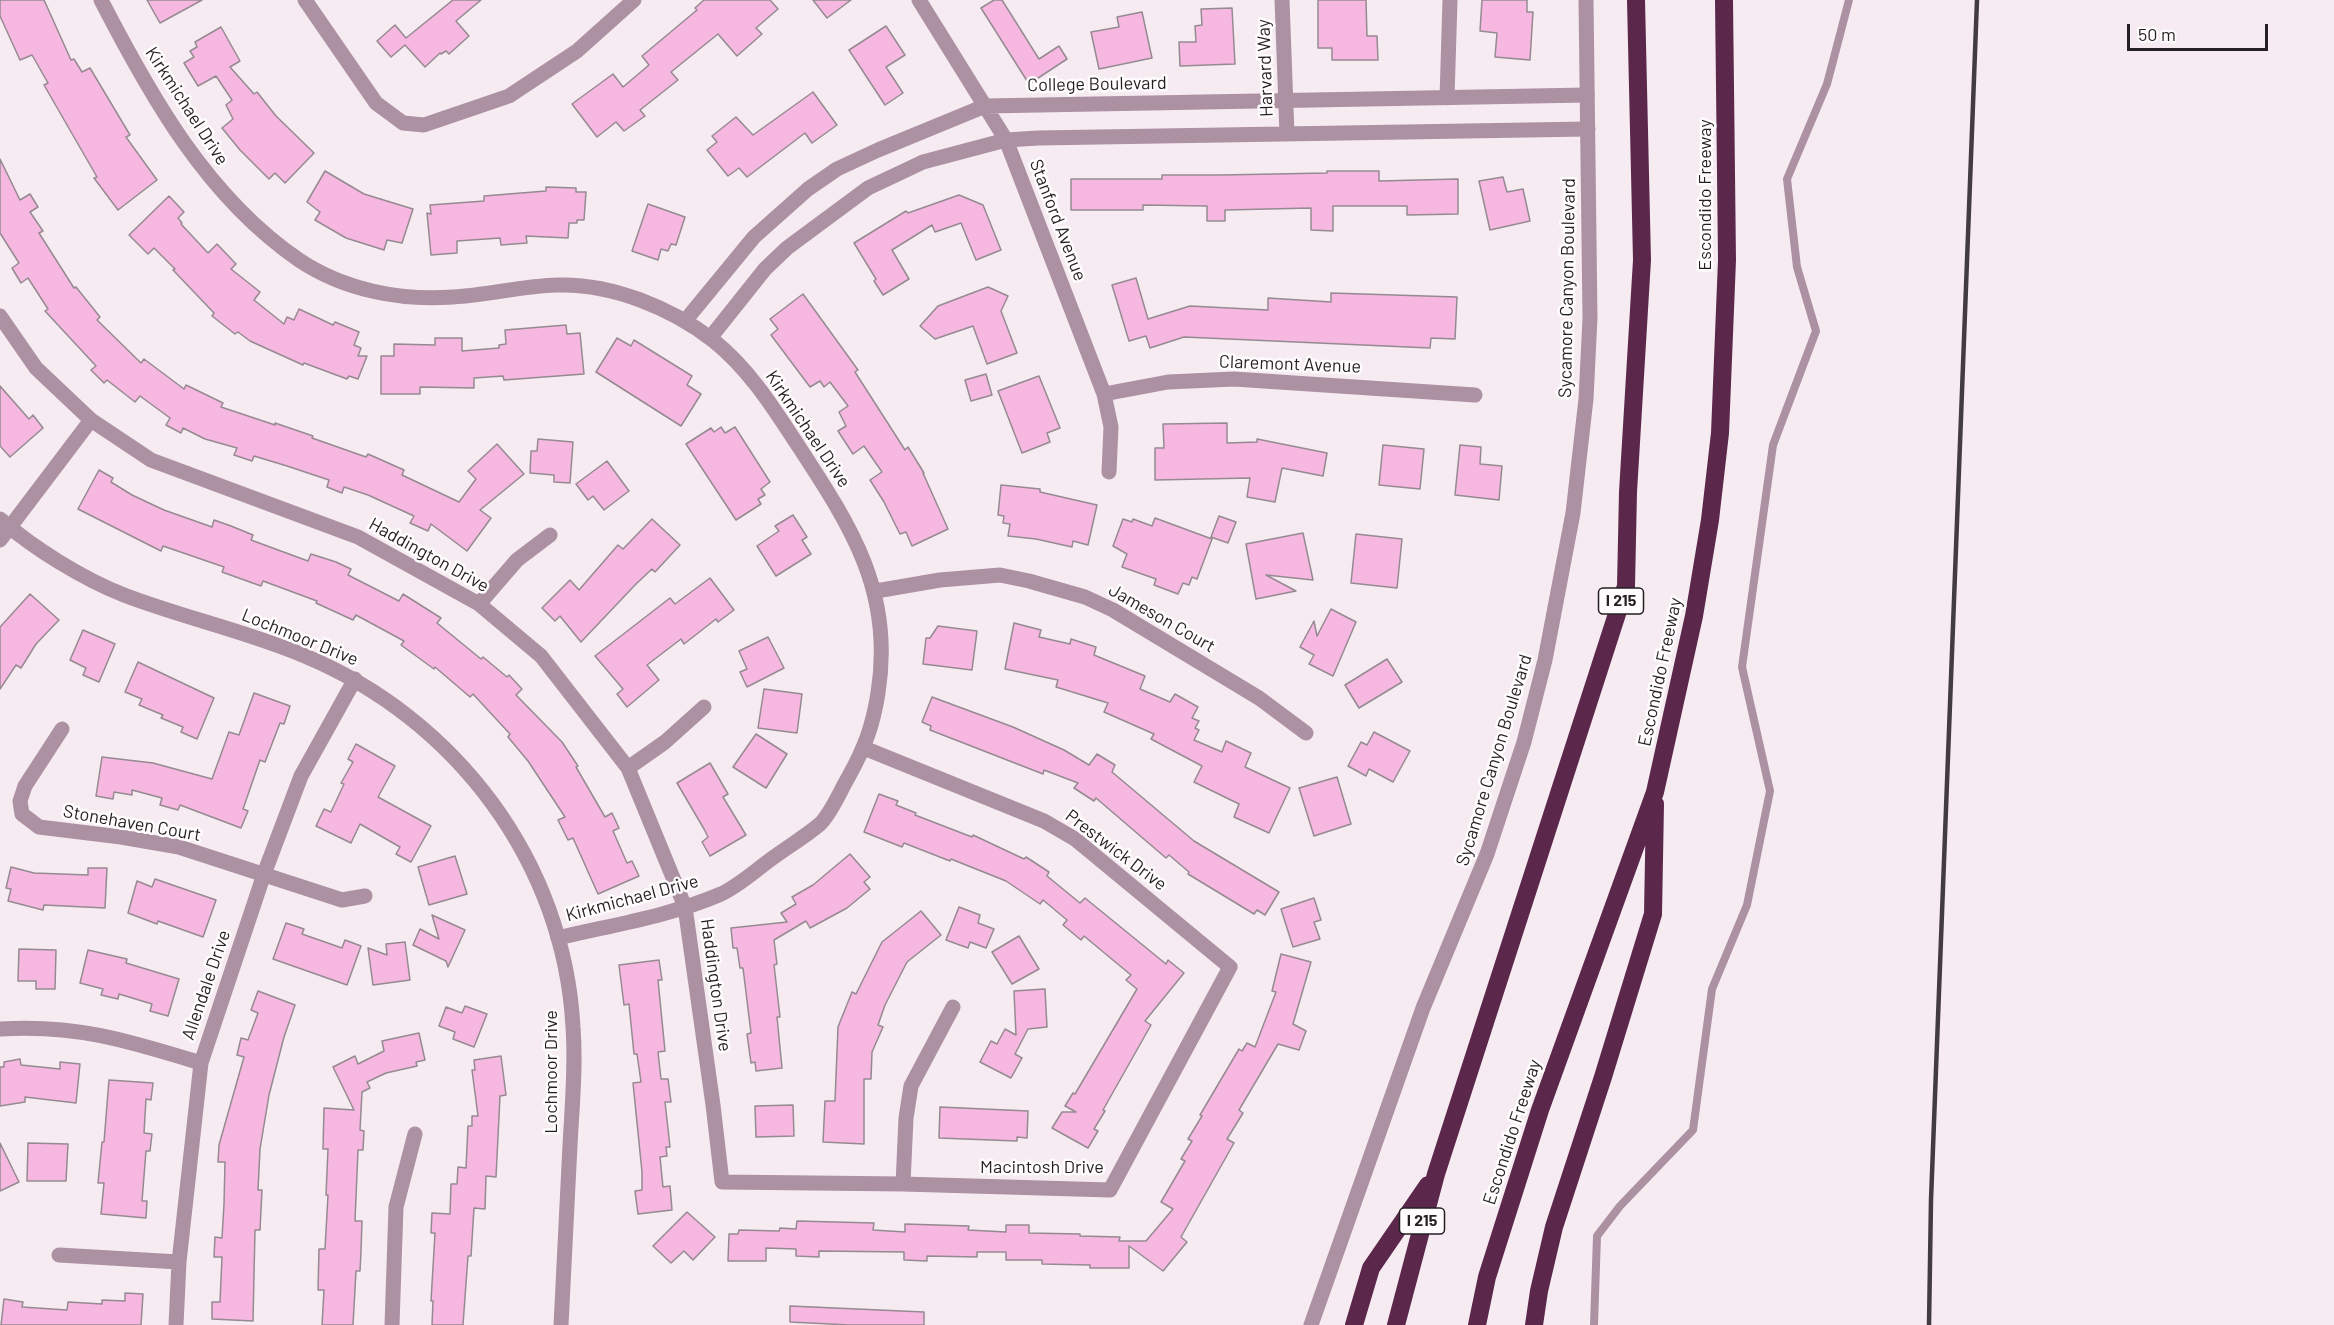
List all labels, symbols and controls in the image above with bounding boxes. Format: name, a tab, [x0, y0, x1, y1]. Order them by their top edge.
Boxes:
scale bar	[2130, 12, 2271, 50]
street label: Harvard Way	[1253, 19, 1277, 117]
text: 50 m	[2138, 23, 2176, 45]
street label: Kirkmichael Drive	[141, 43, 233, 169]
street label: College Boulevard	[1027, 72, 1167, 96]
street label: Escondido Freeway	[1694, 119, 1716, 271]
street label: Stanford Avenue	[1025, 156, 1091, 284]
street label: Sycamore Canyon Boulevard	[1554, 178, 1580, 398]
street label: Claremont Avenue	[1219, 351, 1361, 377]
street label: Kirkmichael Drive	[761, 366, 855, 492]
street label: Haddington Drive	[365, 513, 493, 597]
street label: Jameson Court	[1105, 579, 1219, 657]
road number: I 215	[1598, 588, 1644, 614]
street label: Escondido Freeway	[1634, 596, 1686, 748]
street label: Lochmoor Drive	[239, 604, 361, 670]
street label: Sycamore Canyon Boulevard	[1452, 652, 1536, 868]
street label: Stonehaven Court	[61, 800, 203, 846]
street label: Prestwick Drive	[1061, 805, 1171, 895]
street label: Kirkmichael Drive	[563, 870, 701, 926]
street label: Haddington Drive	[696, 917, 736, 1053]
street label: Allendale Drive	[177, 927, 235, 1043]
street label: Lochmoor Drive	[540, 1010, 562, 1134]
street label: Escondido Freeway	[1478, 1057, 1546, 1207]
street label: Macintosh Drive	[980, 1156, 1104, 1178]
road number: I 215	[1400, 1208, 1444, 1234]

